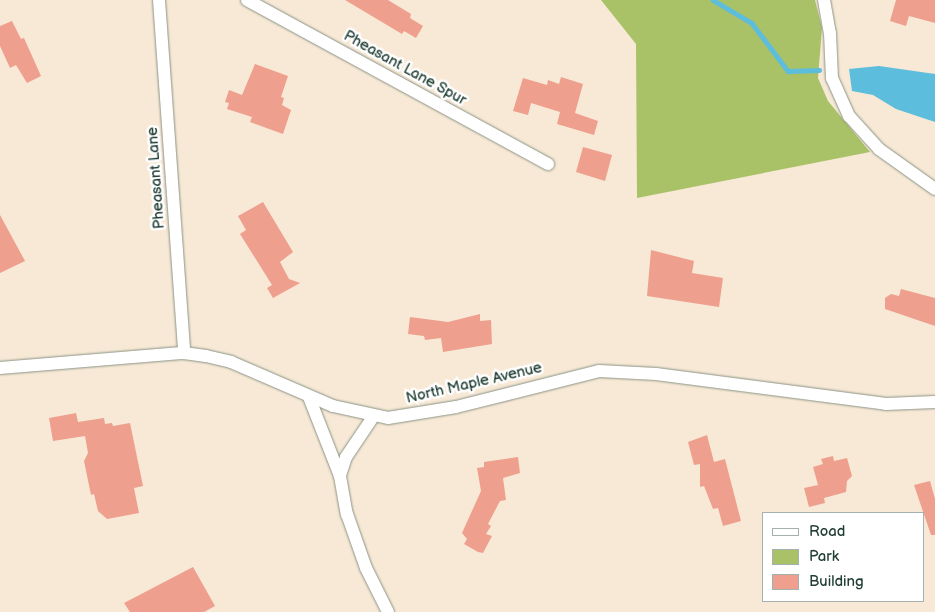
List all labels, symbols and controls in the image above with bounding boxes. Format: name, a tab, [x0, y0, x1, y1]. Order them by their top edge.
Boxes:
street label: Pheasant Lane Spur	[340, 27, 470, 109]
street label: Pheasant Lane	[143, 126, 169, 230]
street label: North Maple Avenue	[404, 359, 544, 407]
legend	[762, 512, 925, 602]
text: Road	[809, 522, 845, 541]
text: Park	[809, 547, 839, 566]
text: Building	[809, 572, 864, 591]

